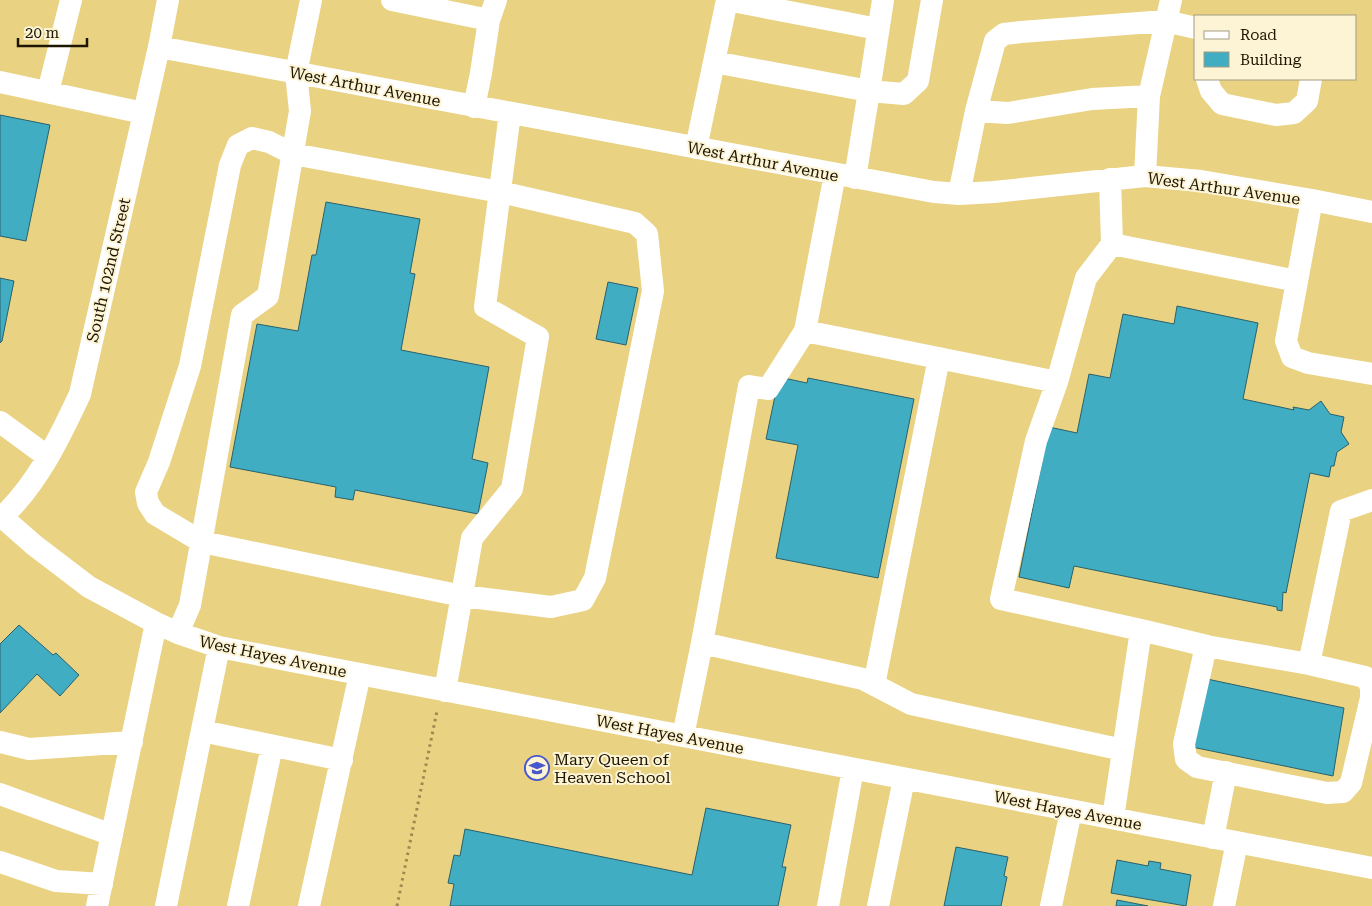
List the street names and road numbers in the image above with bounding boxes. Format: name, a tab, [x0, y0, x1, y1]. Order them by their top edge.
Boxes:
street label: West Arthur Avenue	[287, 62, 443, 111]
street label: West Arthur Avenue	[685, 137, 841, 186]
street label: West Arthur Avenue	[1146, 168, 1302, 209]
street label: South 102nd Street	[83, 196, 134, 344]
street label: West Hayes Avenue	[197, 632, 349, 681]
street label: West Hayes Avenue	[594, 711, 746, 758]
street label: West Hayes Avenue	[992, 787, 1144, 834]

